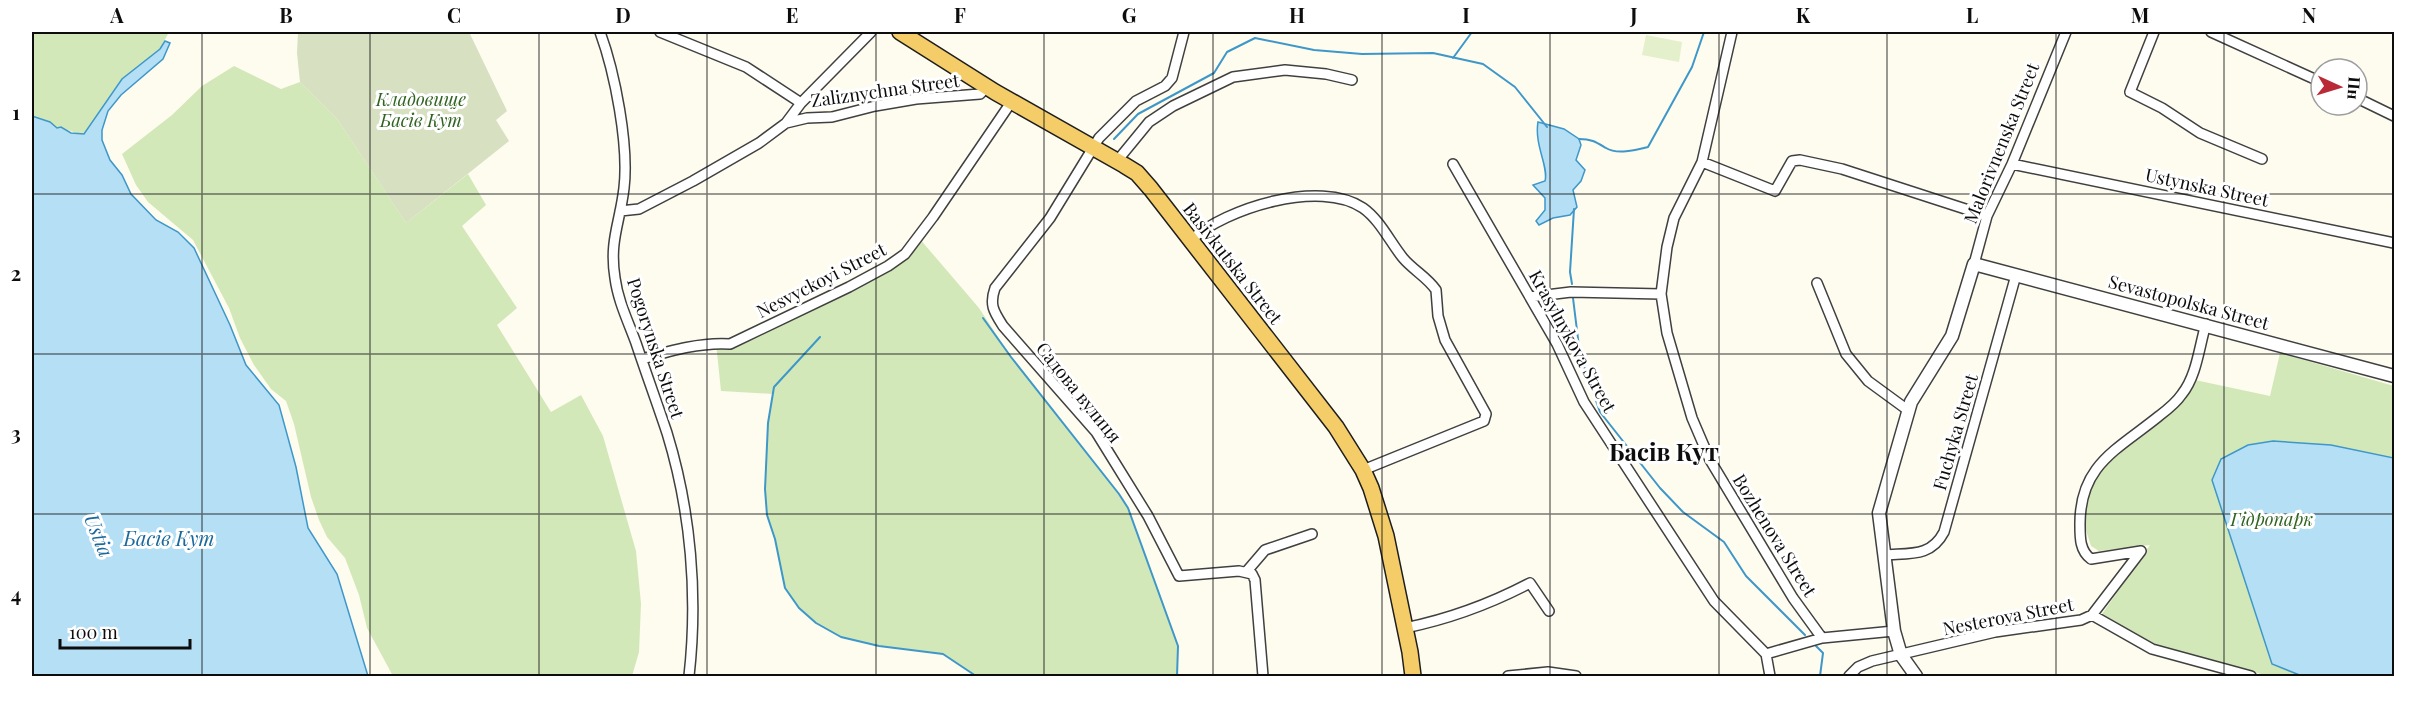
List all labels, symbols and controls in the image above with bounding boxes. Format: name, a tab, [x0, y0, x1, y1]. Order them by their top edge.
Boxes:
text: A	[109, 1, 124, 28]
text: B	[279, 1, 293, 28]
text: C	[447, 1, 461, 28]
text: D	[615, 1, 631, 28]
text: E	[786, 1, 798, 28]
text: F	[954, 1, 966, 28]
text: G	[1122, 1, 1137, 28]
text: H	[1289, 1, 1305, 28]
text: I	[1462, 1, 1470, 28]
text: J	[1629, 1, 1638, 28]
text: K	[1796, 1, 1811, 28]
text: L	[1966, 1, 1978, 28]
text: M	[2131, 1, 2149, 28]
text: N	[2302, 1, 2316, 28]
north arrow	[2309, 57, 2369, 117]
street label: Malorivnenska Street	[1958, 58, 2044, 227]
street label: Zaliznychna Street	[809, 68, 961, 112]
text: Пн	[2343, 76, 2366, 100]
park label: Кладовище Басів Кут	[375, 87, 466, 132]
text: 1	[12, 98, 20, 125]
street label: Ustynska Street	[2143, 162, 2271, 212]
street label: Basivkutska Street	[1178, 197, 1288, 329]
street label: Nesvyckoyi Street	[752, 237, 890, 323]
text: 2	[11, 259, 21, 286]
street label: Krasylnykova Street	[1524, 266, 1622, 417]
street label: Sevastopolska Street	[2106, 269, 2273, 335]
street label: Pogorynska Street	[622, 275, 690, 422]
street label: Садова вулиця	[1031, 337, 1127, 448]
street label: Fuchyka Street	[1927, 371, 1983, 493]
text: 3	[11, 419, 21, 446]
district label: Басів Кут	[1609, 435, 1719, 467]
street label: Bozhenova Street	[1728, 469, 1823, 601]
park label: Гідропарк	[2230, 507, 2313, 531]
water label: Ustia	[79, 509, 121, 561]
water label: Басів Кут	[123, 524, 214, 551]
text: 4	[11, 580, 21, 607]
street label: Nesterova Street	[1941, 591, 2076, 640]
scale bar	[60, 612, 190, 650]
text: 100 m	[69, 620, 118, 644]

